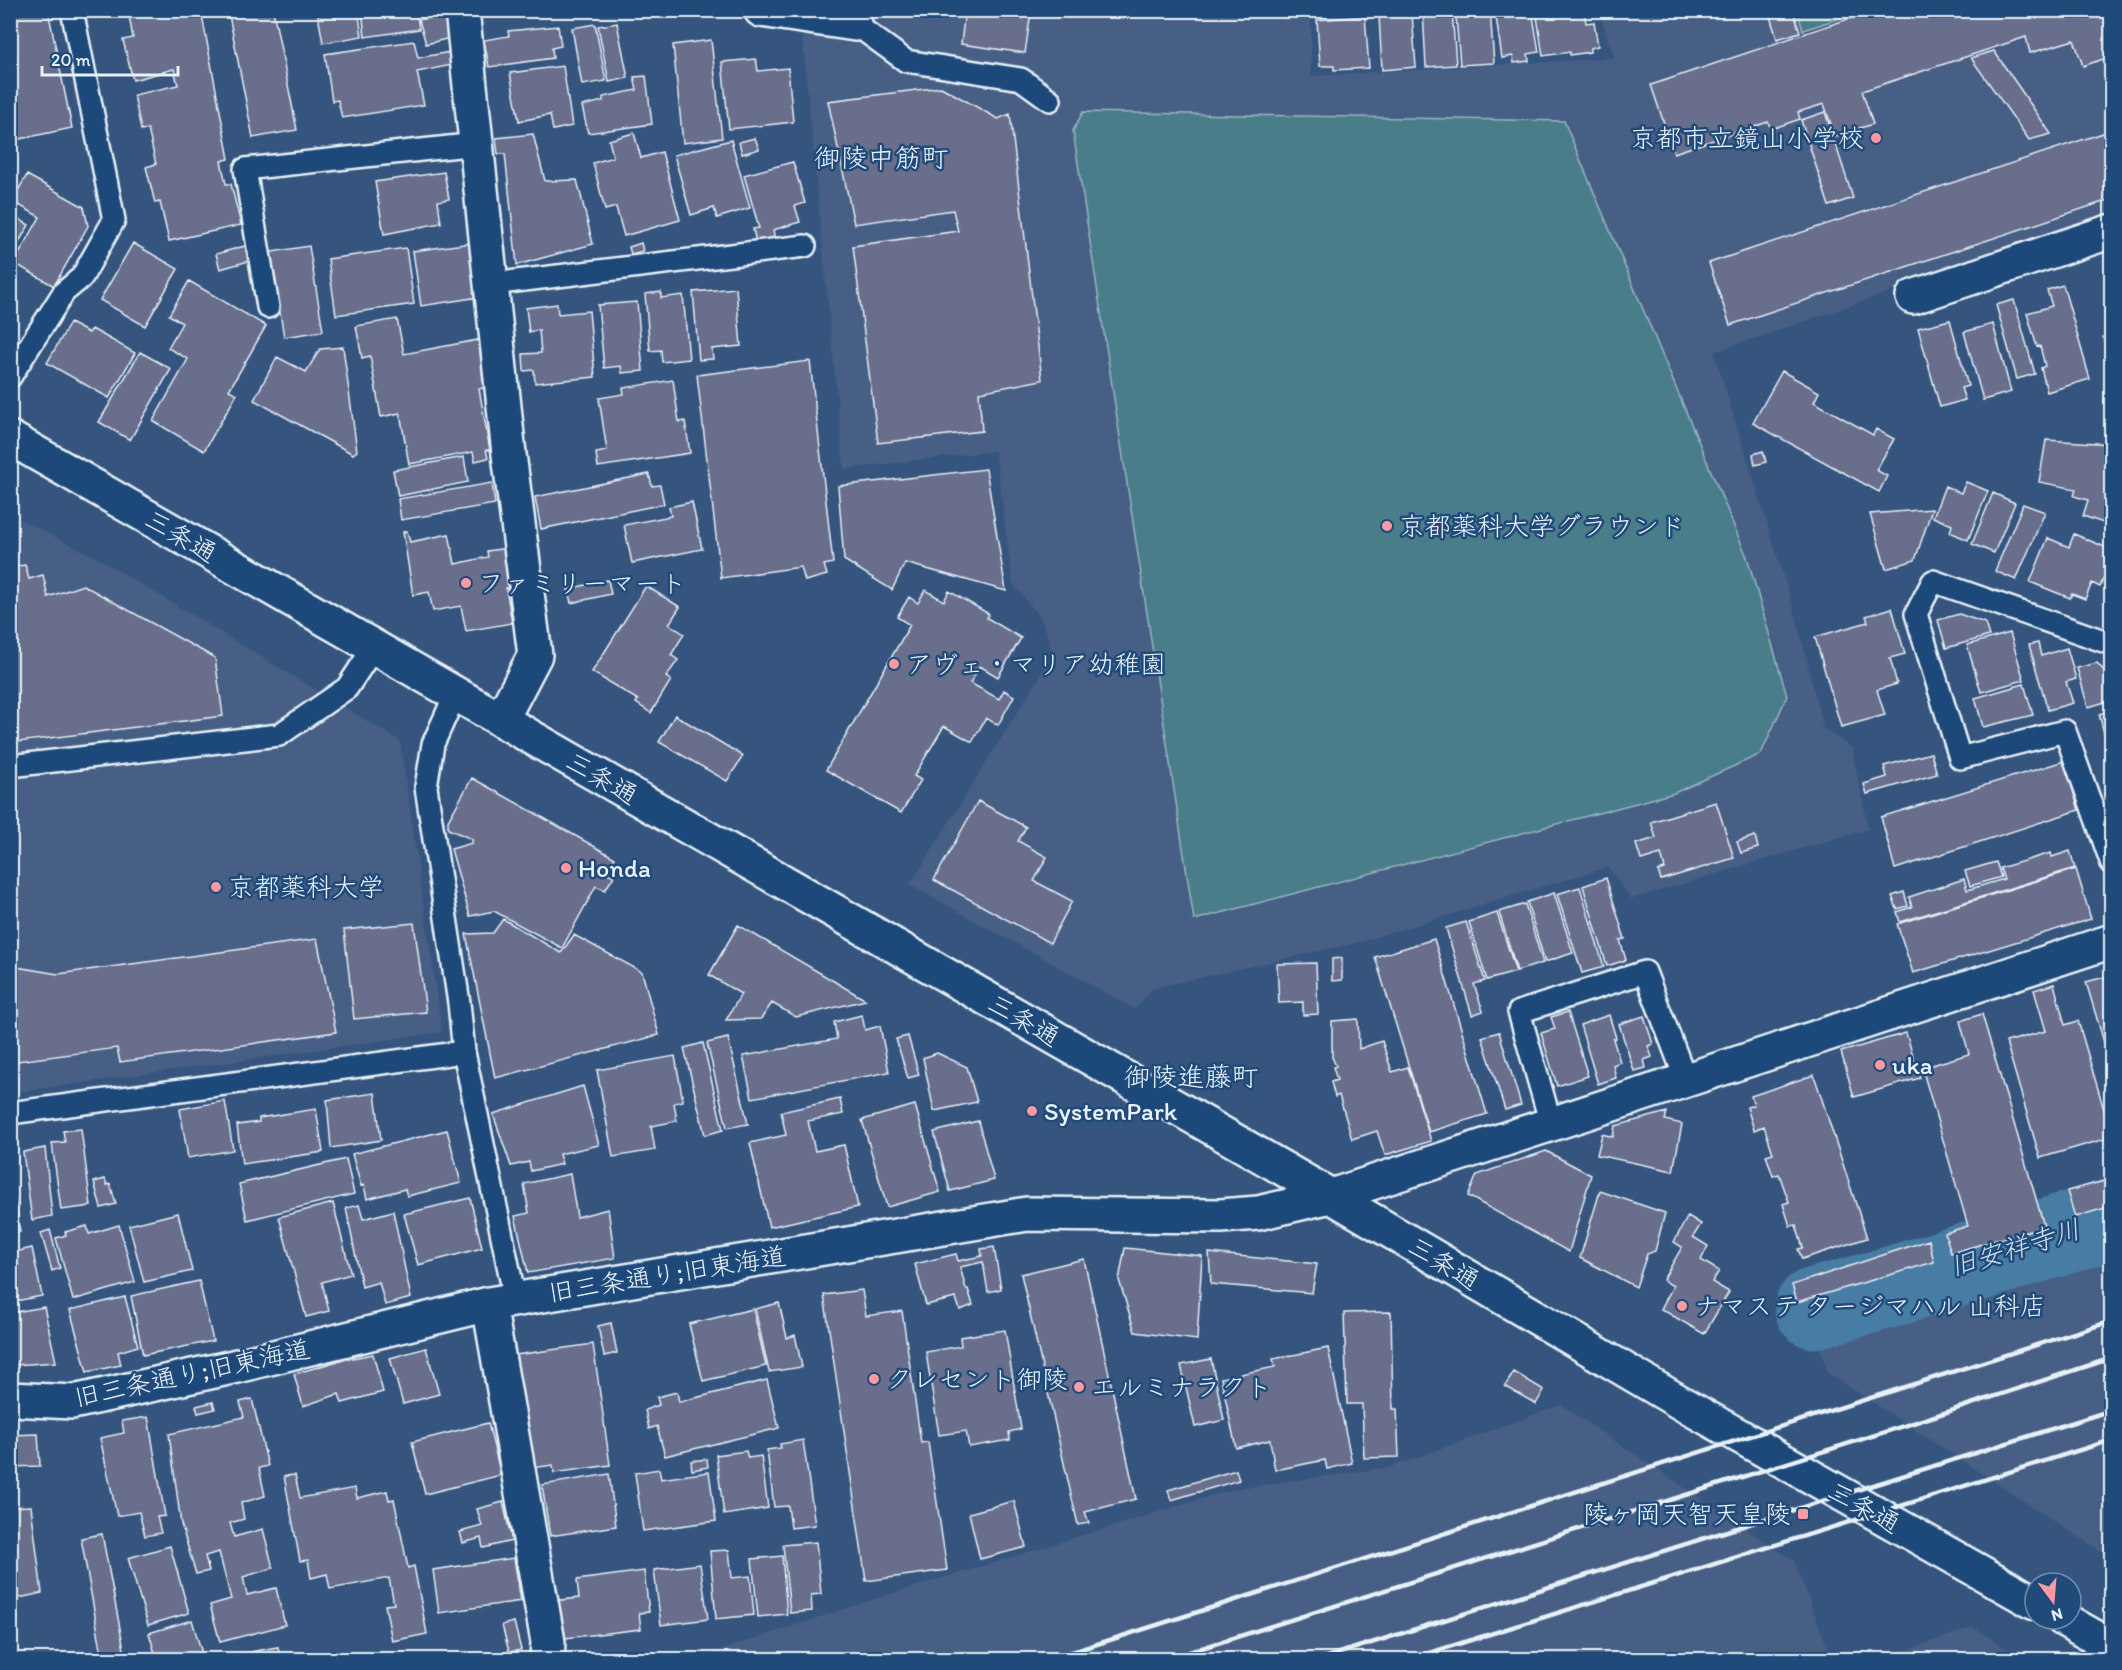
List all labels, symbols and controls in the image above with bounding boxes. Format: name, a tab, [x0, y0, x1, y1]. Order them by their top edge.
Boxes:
scale bar	[42, 39, 178, 77]
text: 20 m	[51, 49, 91, 71]
place label: 京都市立鏡山小学校	[1630, 122, 1864, 154]
marker: 京都市立鏡山小学校	[1869, 131, 1883, 145]
district label: 御陵中筋町	[814, 141, 949, 174]
street label: 三条通	[139, 503, 223, 569]
place label: 京都薬科大学グラウンド	[1399, 510, 1685, 542]
marker: 京都薬科大学グラウンド	[1380, 519, 1394, 533]
place label: ファミリーマート	[478, 567, 687, 599]
marker: ファミリーマート	[459, 576, 473, 590]
place label: アヴェ・マリア幼稚園	[906, 648, 1166, 680]
marker: アヴェ・マリア幼稚園	[887, 657, 901, 671]
street label: 三条通	[560, 745, 644, 811]
place label: Honda	[578, 852, 651, 884]
marker: Honda	[559, 861, 573, 875]
place label: 京都薬科大学	[228, 871, 384, 903]
marker: 京都薬科大学	[209, 880, 223, 894]
street label: 三条通	[982, 987, 1066, 1053]
place label: uka	[1892, 1049, 1933, 1081]
marker: uka	[1873, 1058, 1887, 1072]
district label: 御陵進藤町	[1124, 1060, 1259, 1093]
place label: SystemPark	[1044, 1095, 1178, 1127]
marker: SystemPark	[1025, 1104, 1039, 1118]
water label: 旧安祥寺川	[1945, 1212, 2084, 1283]
street label: 三条通	[1402, 1229, 1486, 1297]
street label: 旧三条通り;旧東海道	[546, 1239, 788, 1309]
place label: ナマステ タージマハル 山科店	[1694, 1290, 2046, 1322]
marker: ナマステ タージマハル 山科店	[1675, 1299, 1689, 1313]
street label: 旧三条通り;旧東海道	[71, 1332, 313, 1414]
place label: クレセント御陵	[886, 1363, 1068, 1395]
place label: エルミナラクト	[1091, 1371, 1272, 1403]
marker: クレセント御陵	[867, 1372, 881, 1386]
marker: エルミナラクト	[1072, 1380, 1086, 1394]
street label: 三条通	[1822, 1474, 1906, 1540]
place label: 陵ヶ岡天智天皇陵	[1583, 1498, 1791, 1530]
marker: 陵ヶ岡天智天皇陵	[1796, 1507, 1810, 1521]
north arrow	[2023, 1571, 2083, 1631]
text: N	[2049, 1604, 2065, 1626]

